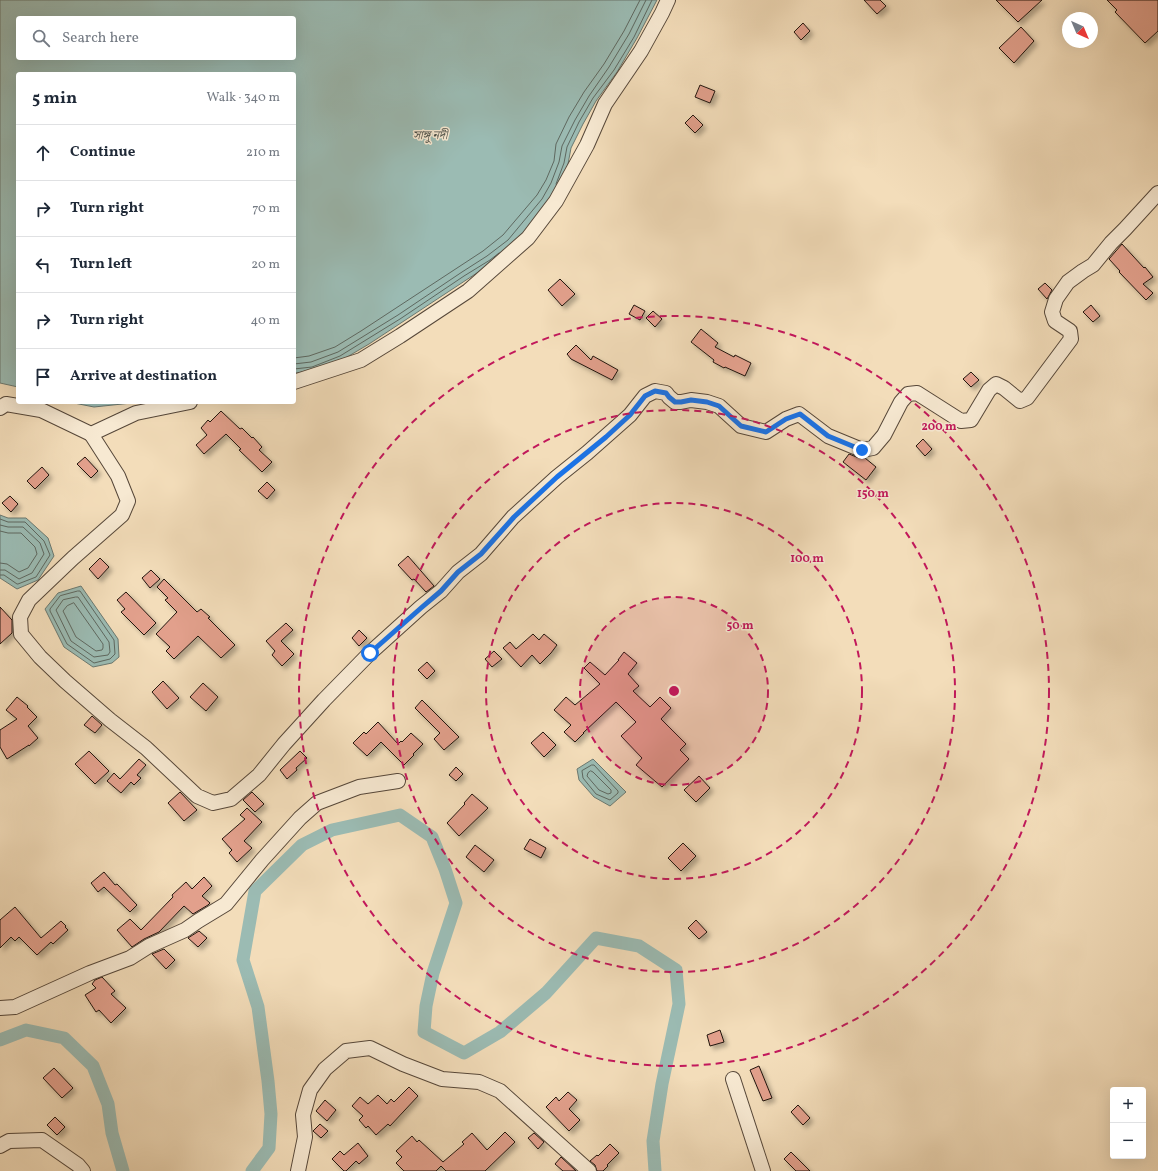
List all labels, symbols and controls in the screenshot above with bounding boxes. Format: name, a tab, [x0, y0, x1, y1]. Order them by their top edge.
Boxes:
north arrow	[1062, 12, 1098, 48]
search box	[16, 16, 296, 60]
icon: search	[30, 27, 52, 49]
text: Search here	[62, 28, 139, 49]
text: 5 min	[32, 87, 77, 110]
text: Walk · 340 m	[207, 89, 280, 107]
water label: সাঙ্গু নদী	[413, 127, 449, 144]
icon: ahead	[32, 142, 54, 164]
text: Continue	[70, 142, 135, 163]
text: 210 m	[246, 144, 280, 162]
icon: right	[32, 198, 54, 220]
text: Turn right	[70, 198, 144, 219]
text: 70 m	[252, 200, 280, 218]
icon: left	[32, 254, 54, 276]
text: Turn left	[70, 254, 132, 275]
text: 20 m	[251, 256, 280, 274]
icon: right	[32, 310, 54, 332]
text: Turn right	[70, 310, 144, 331]
text: 40 m	[251, 312, 280, 330]
icon: arrive	[32, 366, 54, 388]
text: Arrive at destination	[70, 366, 217, 387]
text: 200 m	[921, 419, 957, 435]
route end	[853, 441, 871, 459]
text: 150 m	[857, 486, 889, 502]
text: 100 m	[790, 551, 824, 567]
text: 50 m	[726, 618, 754, 634]
route start	[361, 644, 379, 662]
centre of rings	[667, 684, 681, 698]
map controls	[1110, 1087, 1146, 1159]
button: +	[1110, 1087, 1146, 1123]
button: −	[1110, 1123, 1146, 1159]

